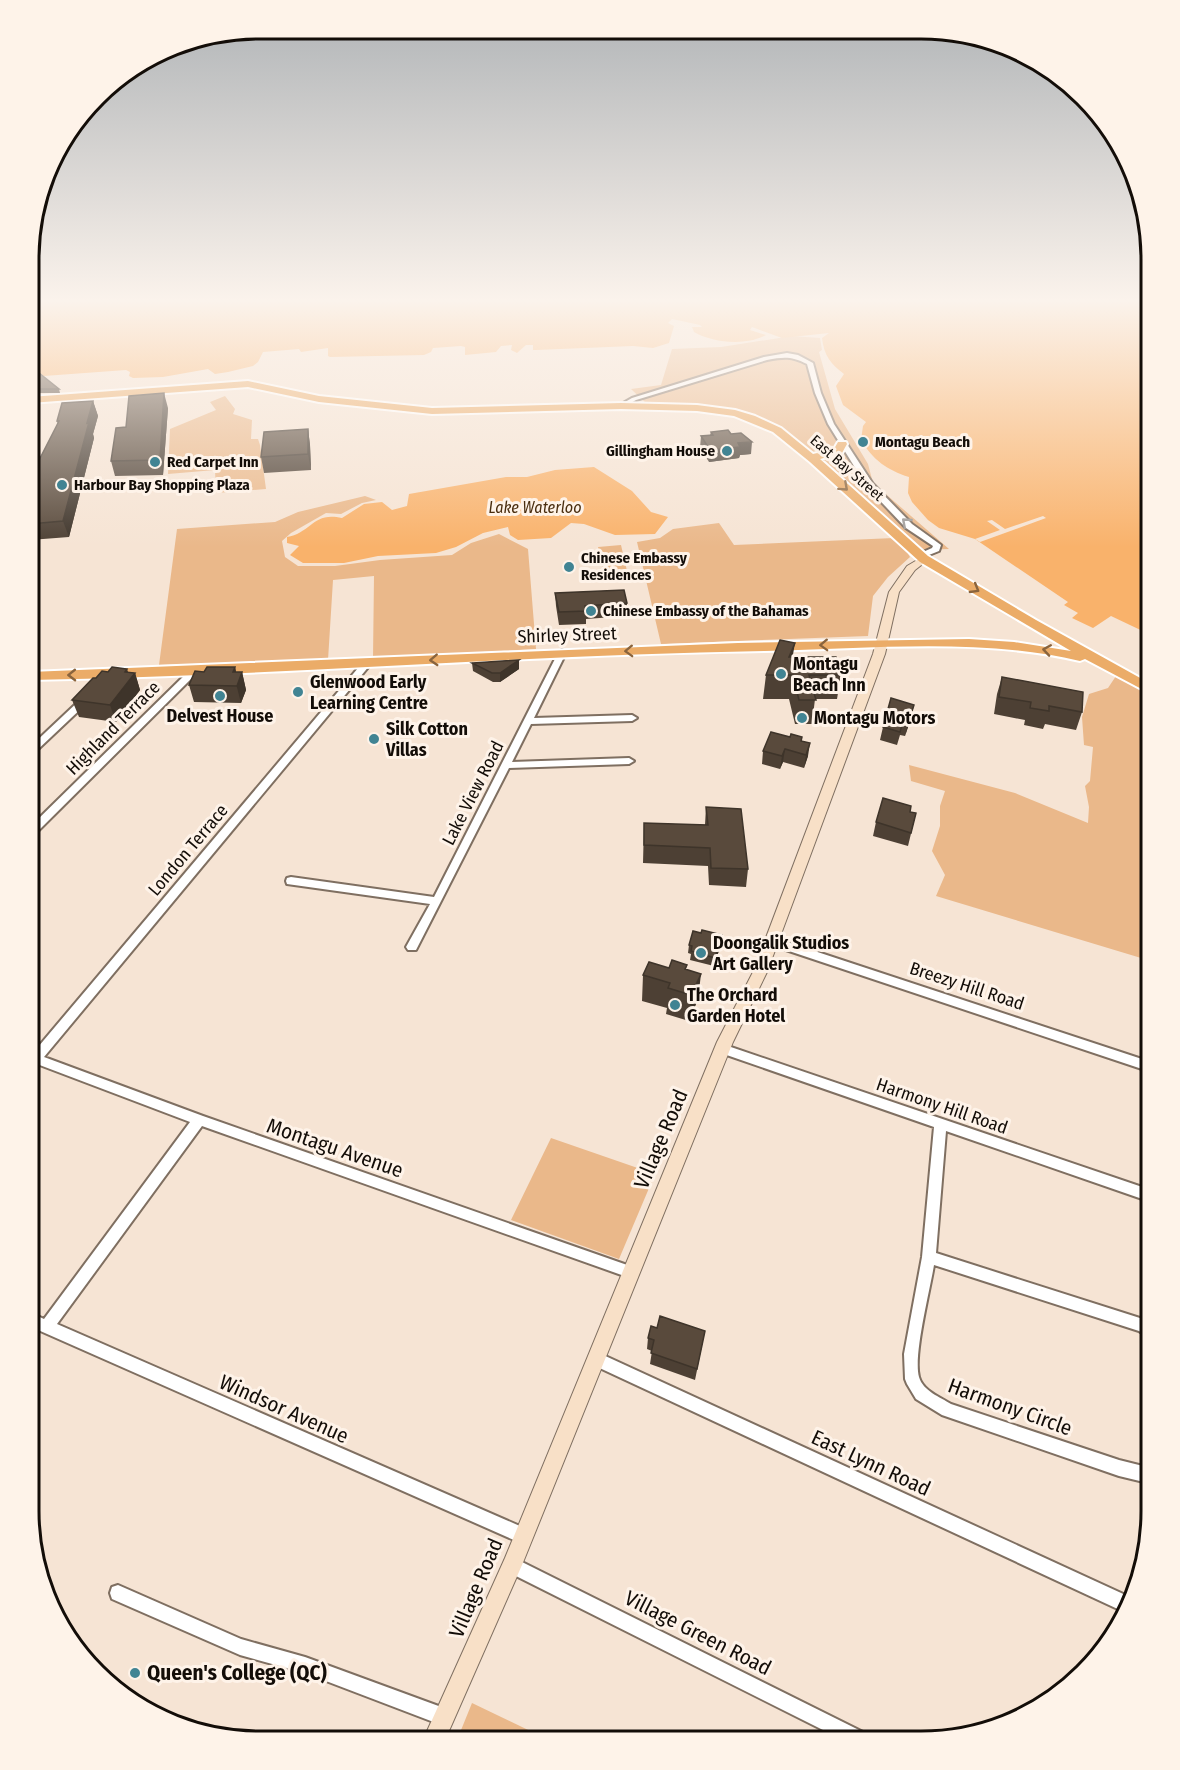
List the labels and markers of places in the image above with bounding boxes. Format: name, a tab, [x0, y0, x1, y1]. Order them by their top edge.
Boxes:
place label: Montagu Beach	[875, 433, 970, 451]
marker: Montagu Beach	[856, 435, 870, 449]
place label: Gillingham House	[606, 442, 715, 460]
marker: Gillingham House	[720, 444, 734, 458]
place label: Red Carpet Inn	[167, 453, 259, 471]
marker: Red Carpet Inn	[148, 455, 162, 469]
place label: Harbour Bay Shopping Plaza	[74, 476, 250, 494]
marker: Harbour Bay Shopping Plaza	[55, 478, 69, 492]
place label: Chinese Embassy Residences	[581, 549, 688, 584]
marker: Chinese Embassy Residences	[562, 560, 576, 574]
place label: Chinese Embassy of the Bahamas	[603, 602, 809, 620]
marker: Chinese Embassy of the Bahamas	[584, 604, 598, 618]
place label: Montagu Beach Inn	[793, 653, 866, 696]
marker: Montagu Beach Inn	[774, 667, 788, 681]
place label: Glenwood Early Learning Centre	[310, 671, 428, 714]
marker: Glenwood Early Learning Centre	[291, 685, 305, 699]
marker: Delvest House	[213, 689, 227, 703]
place label: Delvest House	[167, 705, 273, 727]
place label: Montagu Motors	[814, 707, 935, 729]
marker: Montagu Motors	[795, 711, 809, 725]
place label: Silk Cotton Villas	[385, 718, 468, 761]
marker: Silk Cotton Villas	[367, 732, 381, 746]
place label: Doongalik Studios Art Gallery	[712, 932, 849, 975]
marker: Doongalik Studios Art Gallery	[694, 946, 708, 960]
place label: The Orchard Garden Hotel	[687, 984, 785, 1027]
marker: The Orchard Garden Hotel	[668, 998, 682, 1012]
place label: Queen's College (QC)	[147, 1660, 327, 1686]
marker: Queen's College (QC)	[128, 1666, 142, 1680]

